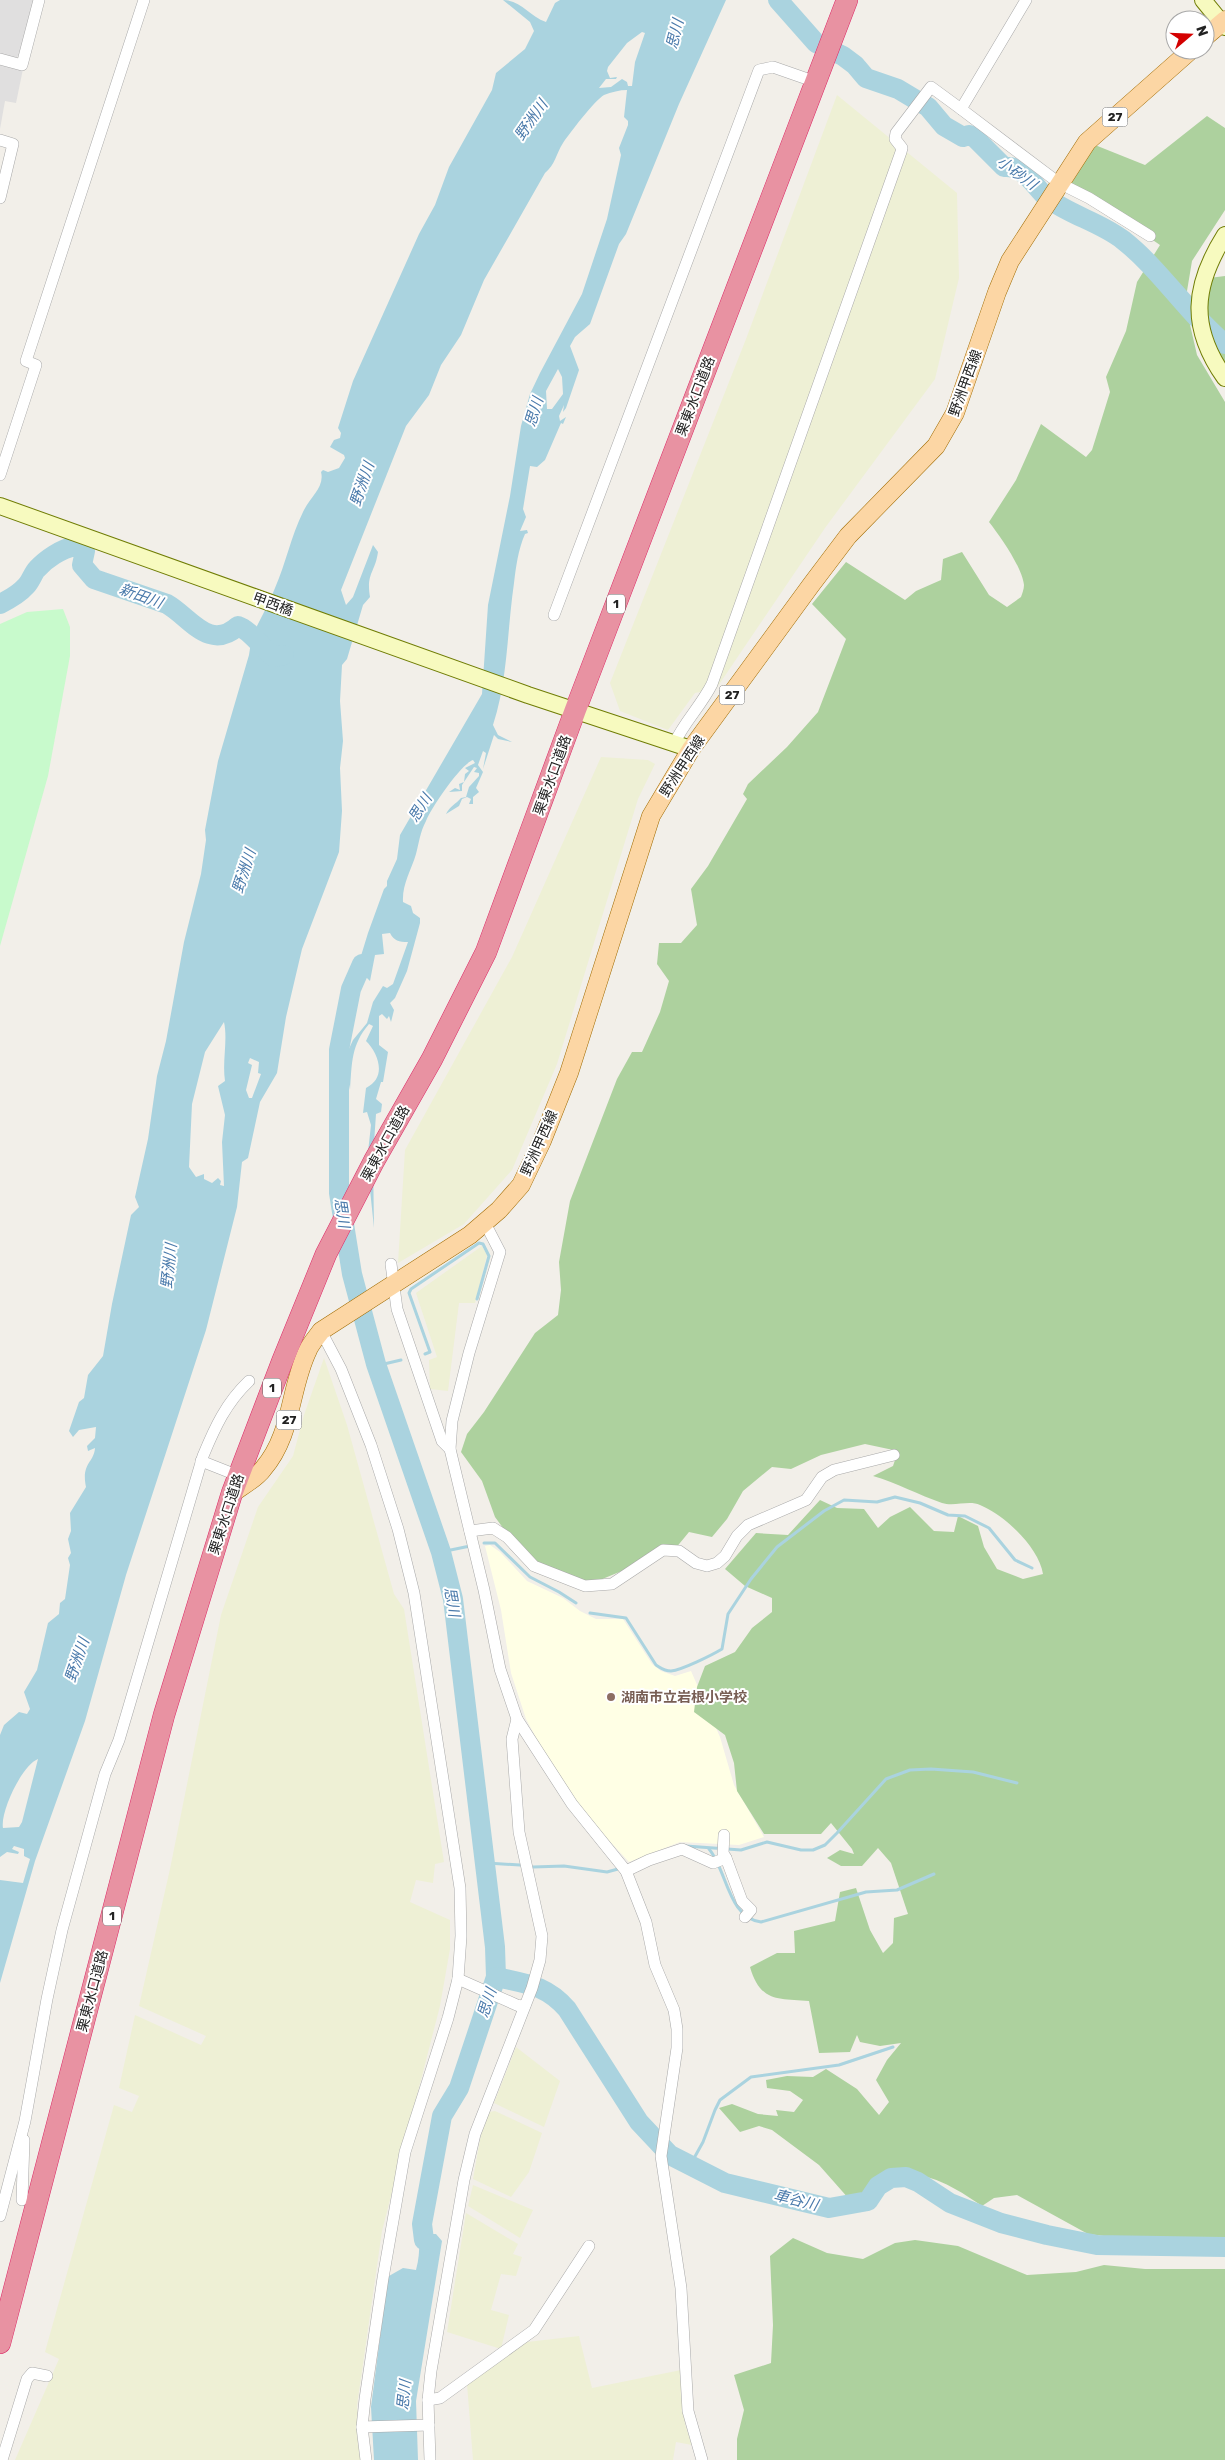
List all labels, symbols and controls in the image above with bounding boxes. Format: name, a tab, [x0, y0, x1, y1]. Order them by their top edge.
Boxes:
north arrow	[1165, 10, 1215, 60]
water label: 思川	[663, 15, 688, 51]
text: N	[1192, 23, 1211, 38]
water label: 野洲川	[511, 95, 552, 144]
road number: 27	[1102, 108, 1128, 126]
water label: 小砂川	[994, 152, 1042, 195]
street label: 野洲甲西線	[946, 347, 985, 419]
street label: 栗東水口道路	[672, 354, 718, 438]
water label: 思川	[521, 393, 548, 429]
water label: 野洲川	[346, 458, 378, 508]
water label: 新田川	[117, 580, 167, 613]
street label: 甲西橋	[250, 589, 295, 620]
road number: 1	[607, 594, 625, 614]
road number: 27	[720, 686, 744, 704]
street label: 野洲甲西線	[656, 732, 709, 800]
street label: 栗東水口道路	[530, 733, 575, 818]
water label: 思川	[404, 789, 437, 825]
water label: 野洲川	[228, 845, 260, 895]
street label: 栗東水口道路	[358, 1102, 413, 1184]
street label: 野洲甲西線	[517, 1108, 561, 1179]
water label: 思川	[331, 1197, 354, 1231]
water label: 野洲川	[158, 1241, 181, 1289]
road number: 1	[263, 1379, 281, 1398]
road number: 27	[276, 1410, 302, 1430]
street label: 栗東水口道路	[205, 1472, 248, 1557]
water label: 思川	[441, 1586, 464, 1620]
water label: 野洲川	[61, 1634, 93, 1684]
place label: 湖南市立岩根小学校	[621, 1689, 747, 1706]
marker: 湖南市立岩根小学校	[605, 1691, 617, 1703]
road number: 1	[103, 1906, 121, 1925]
street label: 栗東水口道路	[73, 1948, 112, 2034]
water label: 思川	[474, 1984, 501, 2020]
water label: 車谷川	[772, 2186, 822, 2215]
water label: 思川	[393, 2377, 415, 2411]

